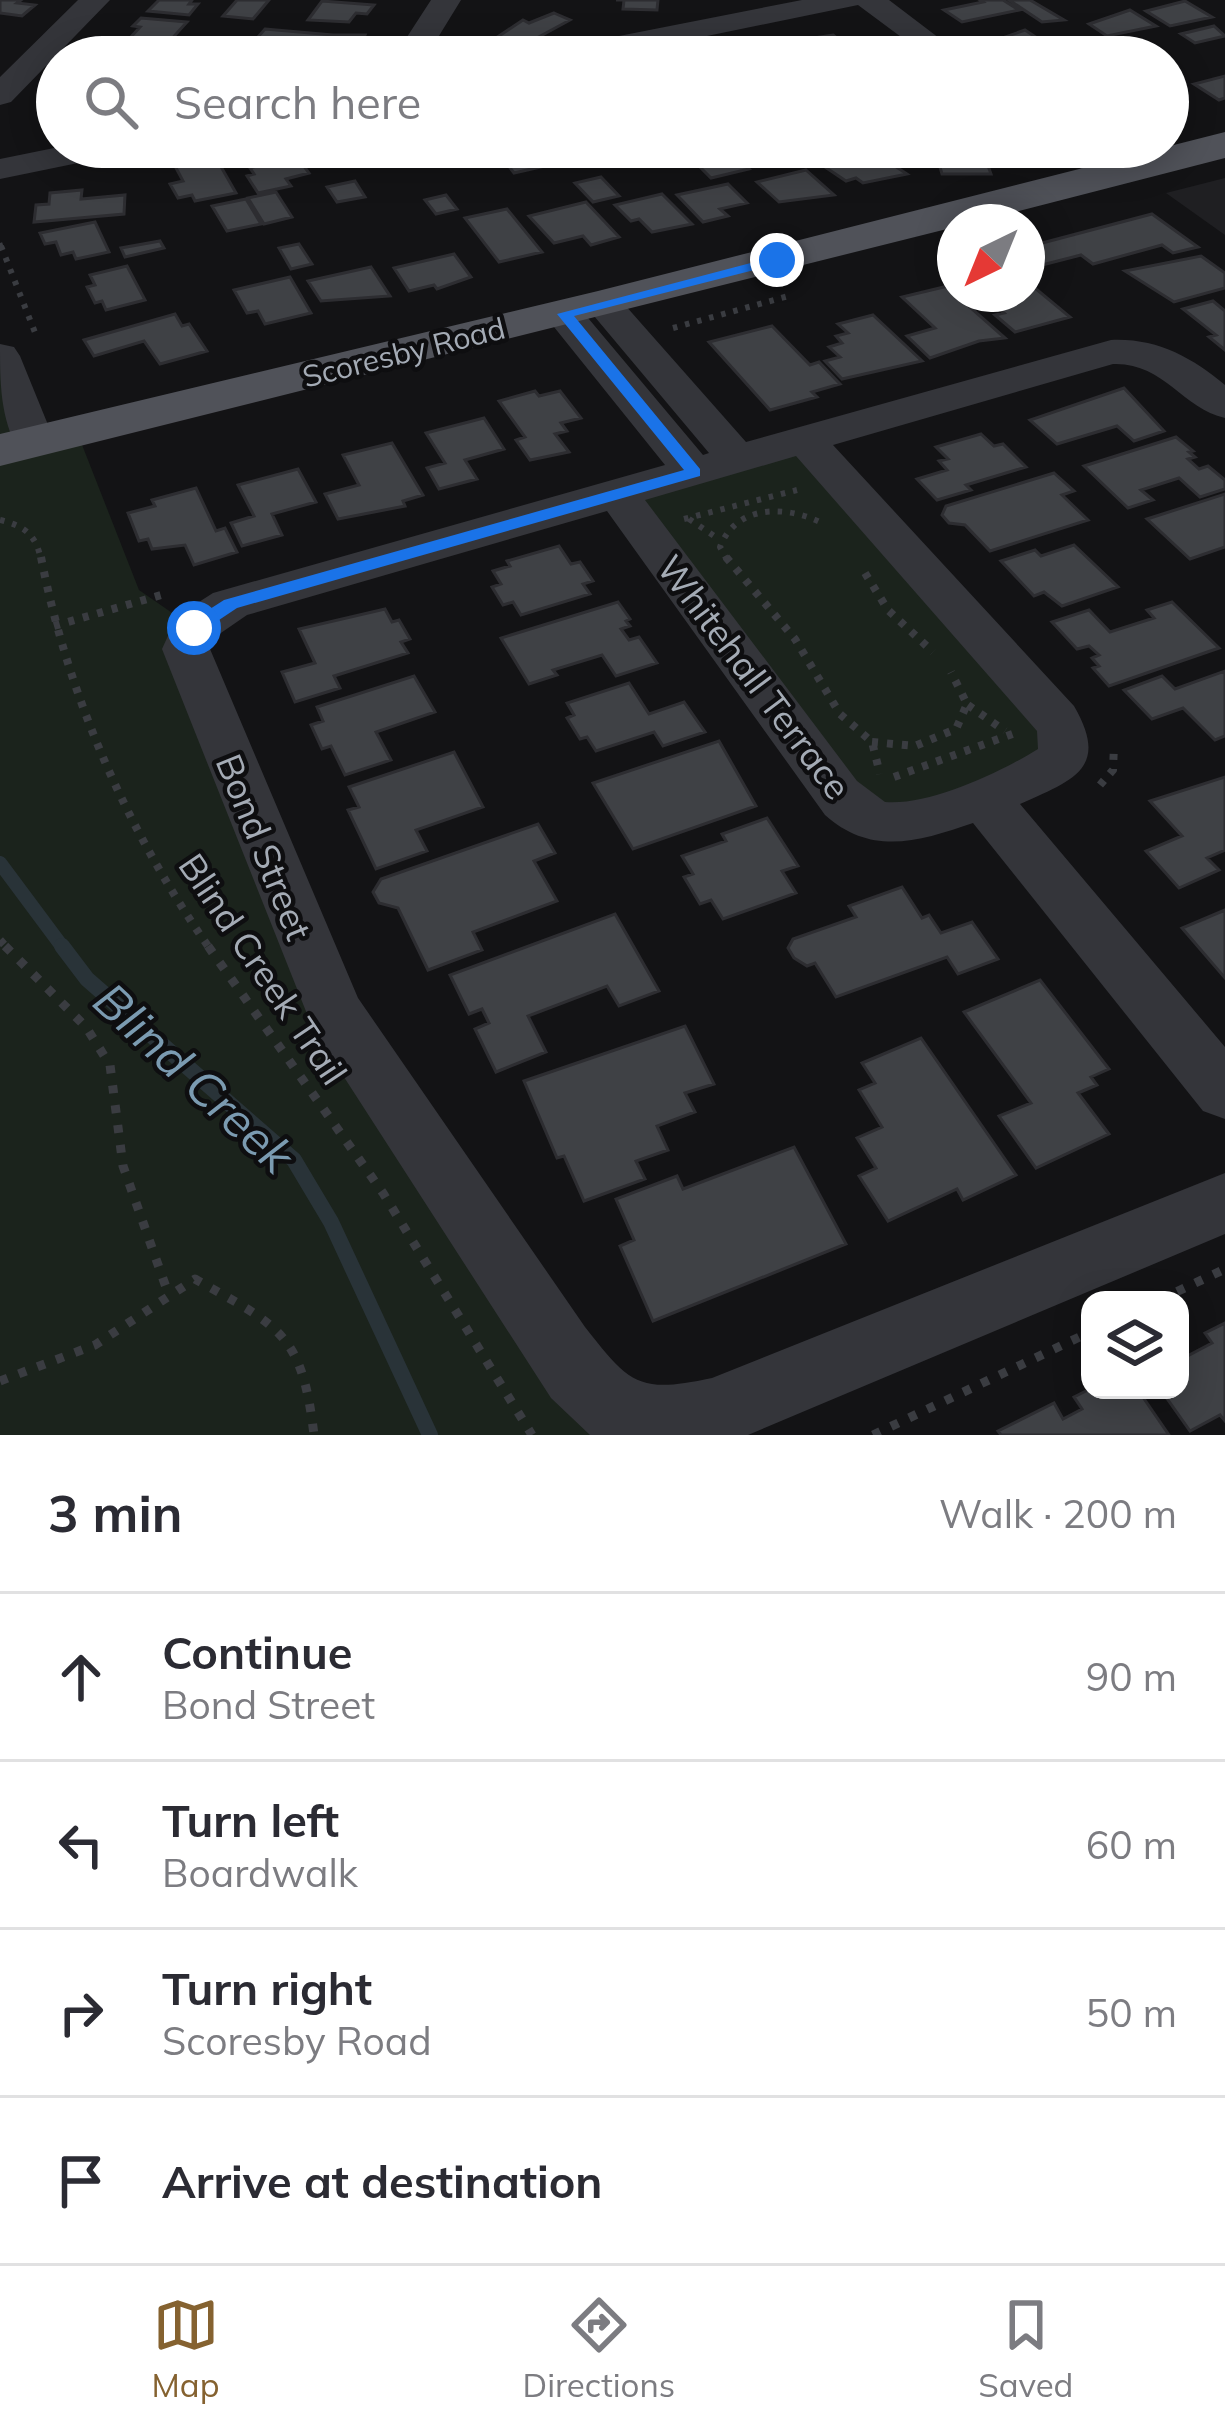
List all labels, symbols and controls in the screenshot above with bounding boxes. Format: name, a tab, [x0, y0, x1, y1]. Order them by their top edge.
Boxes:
search box	[36, 36, 1189, 168]
icon: search	[78, 69, 144, 135]
text: Search here	[174, 74, 421, 130]
north arrow	[937, 204, 1045, 312]
route end	[750, 233, 804, 287]
street label: Scoresby Road	[299, 309, 509, 396]
street label: Whitehall Terrace	[648, 546, 861, 808]
route start	[167, 601, 221, 655]
street label: Bond Street	[207, 747, 322, 946]
street label: Blind Creek Trail	[170, 845, 356, 1093]
water label: Blind Creek	[82, 971, 306, 1185]
map controls	[1081, 1291, 1189, 1399]
button: layers	[1081, 1291, 1189, 1399]
text: 3 min	[48, 1481, 183, 1545]
text: Walk · 200 m	[939, 1489, 1177, 1538]
text: Continue	[162, 1624, 352, 1680]
icon: ahead	[48, 1644, 114, 1710]
text: 90 m	[1086, 1652, 1177, 1701]
text: Bond Street	[162, 1680, 375, 1729]
text: Turn left	[162, 1792, 339, 1848]
icon: left	[48, 1812, 114, 1878]
text: 60 m	[1086, 1820, 1177, 1869]
text: Boardwalk	[162, 1848, 358, 1897]
text: Turn right	[162, 1960, 372, 2016]
icon: right	[48, 1980, 114, 2046]
text: 50 m	[1086, 1988, 1177, 2037]
text: Scoresby Road	[162, 2016, 432, 2065]
icon: arrive	[48, 2148, 114, 2214]
text: Arrive at destination	[162, 2153, 602, 2209]
tab: Map	[152, 2292, 219, 2405]
tab: Directions	[523, 2292, 675, 2405]
tab: Saved	[978, 2292, 1073, 2405]

